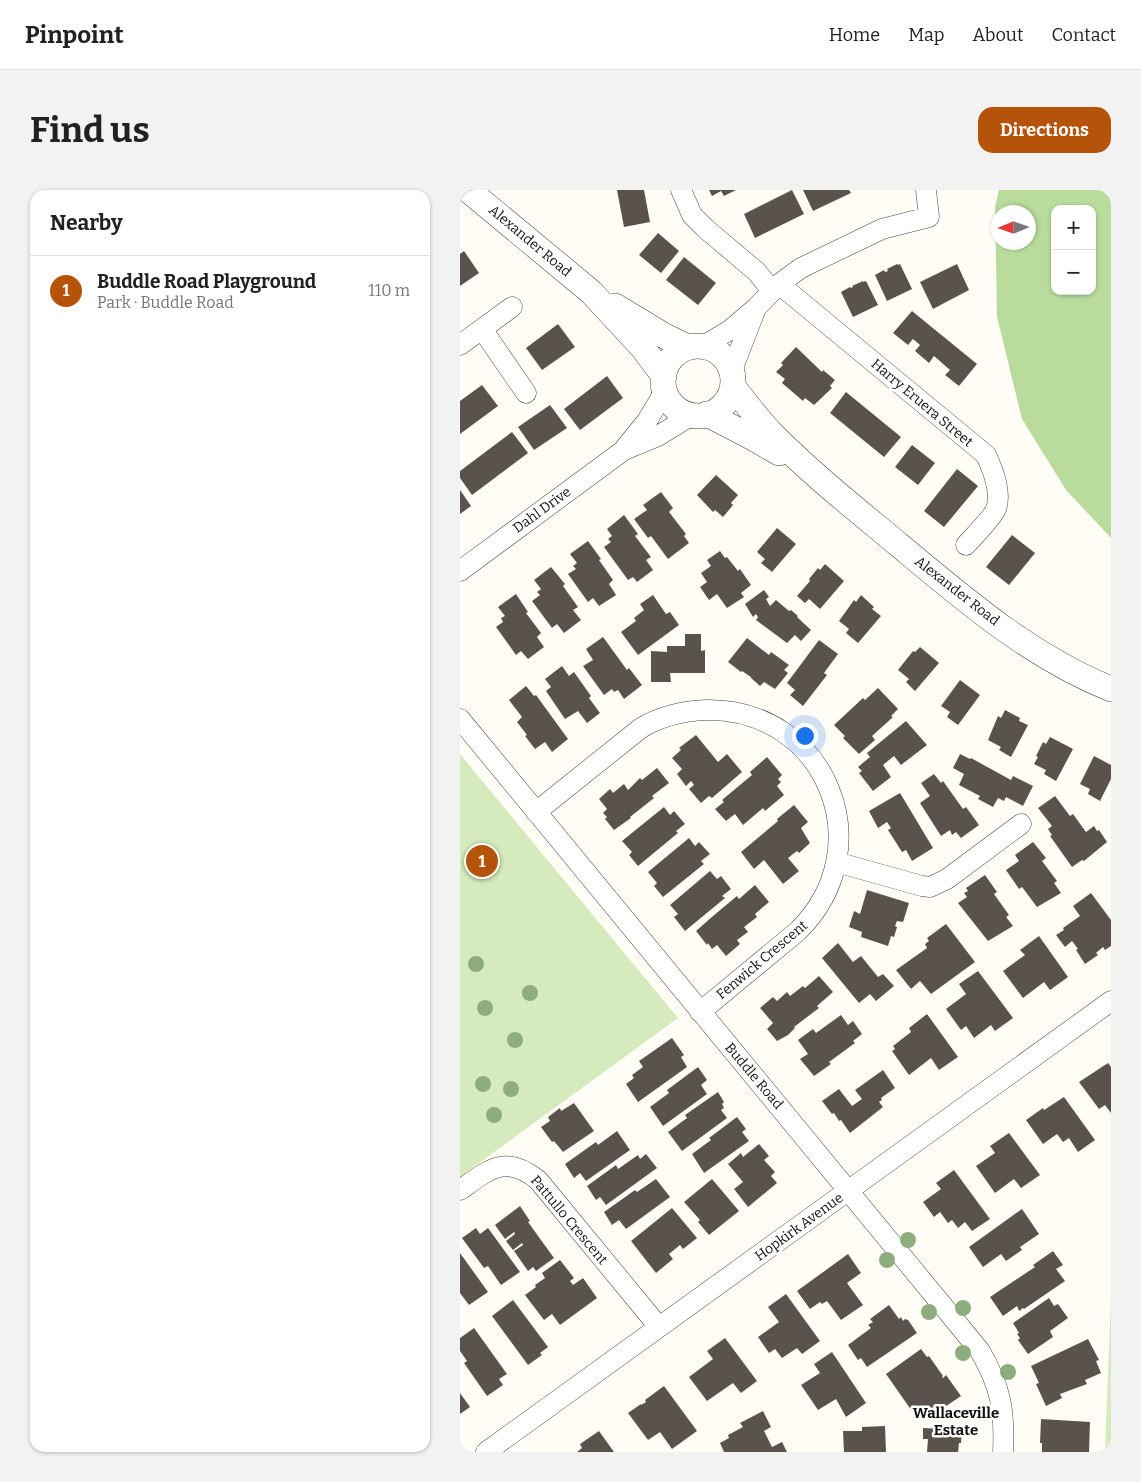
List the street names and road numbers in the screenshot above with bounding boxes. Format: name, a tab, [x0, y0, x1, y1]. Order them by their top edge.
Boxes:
street label: Alexander Road	[485, 201, 575, 281]
street label: Harry Eruera Street	[868, 355, 976, 451]
street label: Dahl Drive	[510, 483, 574, 537]
street label: Alexander Road	[911, 553, 1003, 629]
street label: Fenwick Crescent	[713, 917, 811, 1003]
street label: Buddle Road	[721, 1039, 787, 1113]
street label: Pattullo Crescent	[527, 1172, 611, 1268]
street label: Hopkirk Avenue	[751, 1189, 847, 1265]

